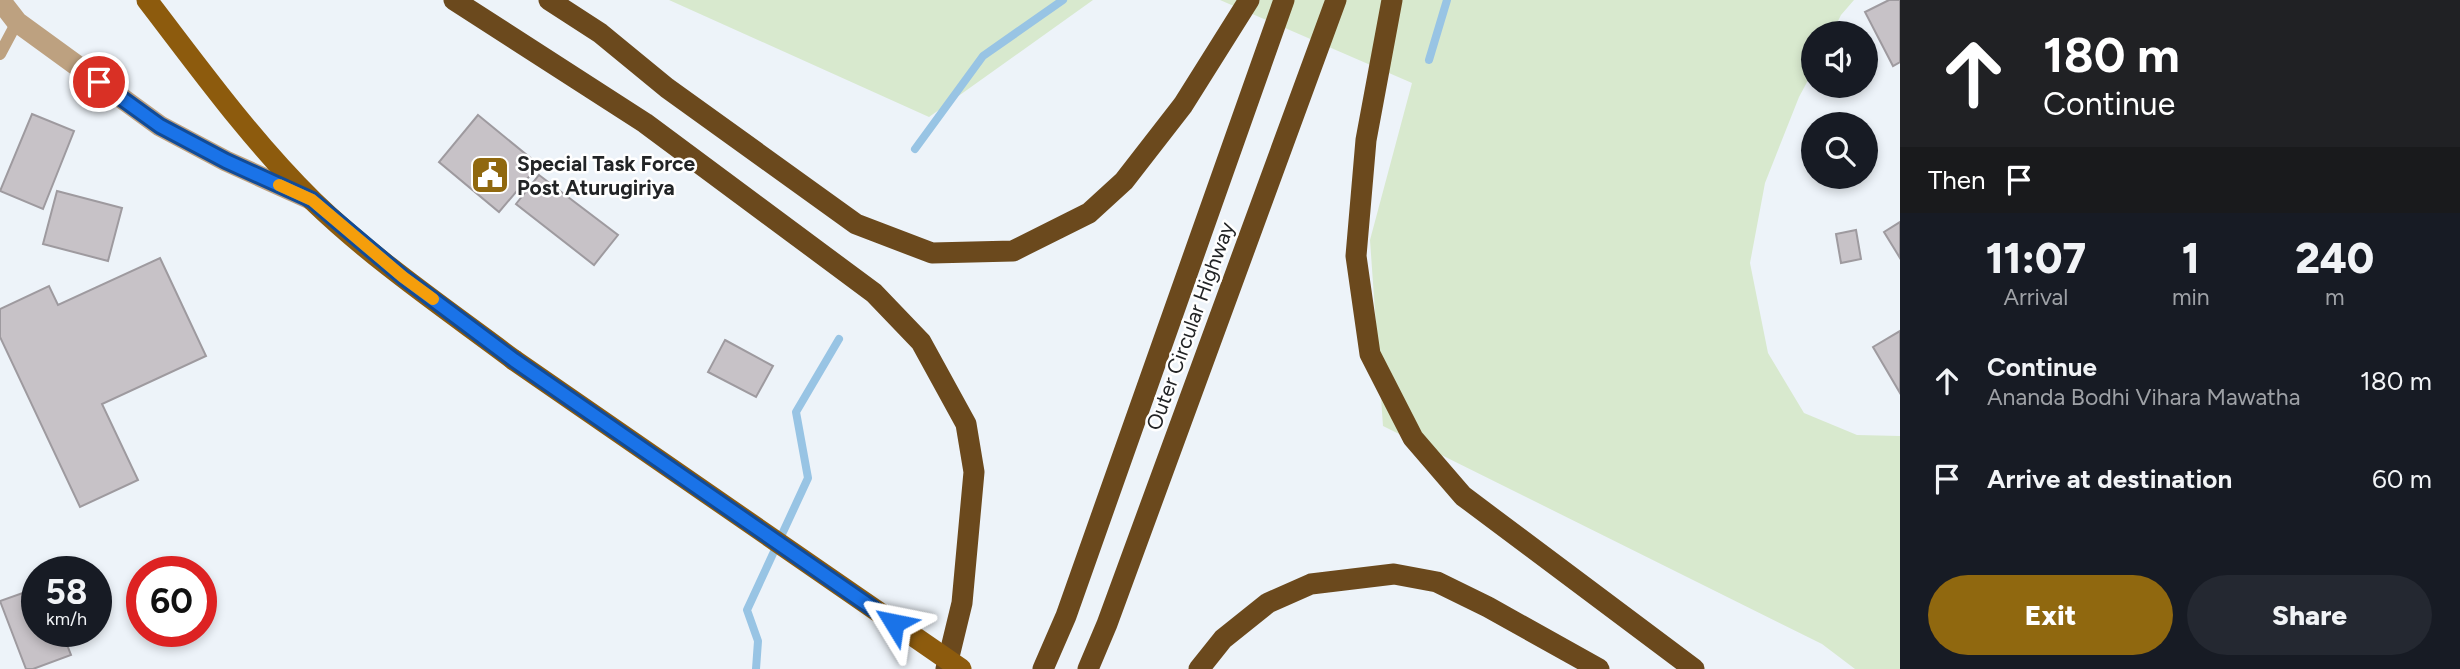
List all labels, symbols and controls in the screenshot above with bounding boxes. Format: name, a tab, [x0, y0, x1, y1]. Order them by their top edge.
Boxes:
map controls	[1801, 21, 1878, 189]
button: sound	[1801, 21, 1878, 98]
text: 180 m	[2043, 25, 2180, 84]
icon: ahead	[1928, 28, 2019, 119]
pin	[69, 52, 129, 112]
icon: arrive	[80, 63, 118, 101]
text: Continue	[2043, 85, 2175, 123]
button: search	[1801, 112, 1878, 189]
place label: Special Task Force Post Aturugiriya	[517, 151, 696, 200]
public building icon: Special Task Force Post Aturugiriya	[469, 154, 511, 196]
icon: arrive	[2000, 161, 2038, 199]
text: Then	[1928, 164, 1986, 196]
street label: Outer Circular Highway	[1141, 218, 1239, 434]
text: 11:07	[1986, 233, 2086, 284]
text: 1	[2182, 233, 2200, 284]
text: 240	[2295, 233, 2374, 284]
text: Arrival	[2003, 283, 2068, 311]
text: min	[2172, 283, 2210, 311]
text: m	[2325, 283, 2345, 311]
text: Continue	[1987, 351, 2097, 383]
icon: ahead	[1928, 362, 1966, 400]
text: 180 m	[2360, 365, 2432, 397]
text: Ananda Bodhi Vihara Mawatha	[1987, 383, 2300, 411]
icon: arrive	[1928, 460, 1966, 498]
text: Arrive at destination	[1987, 463, 2232, 495]
text: 60 m	[2372, 463, 2432, 495]
speed limit sign: 60	[126, 556, 217, 647]
text: 58	[46, 571, 87, 613]
button: Exit	[1928, 575, 2173, 655]
button: Share	[2187, 575, 2432, 655]
position arrow	[857, 586, 931, 660]
text: km/h	[46, 608, 87, 630]

